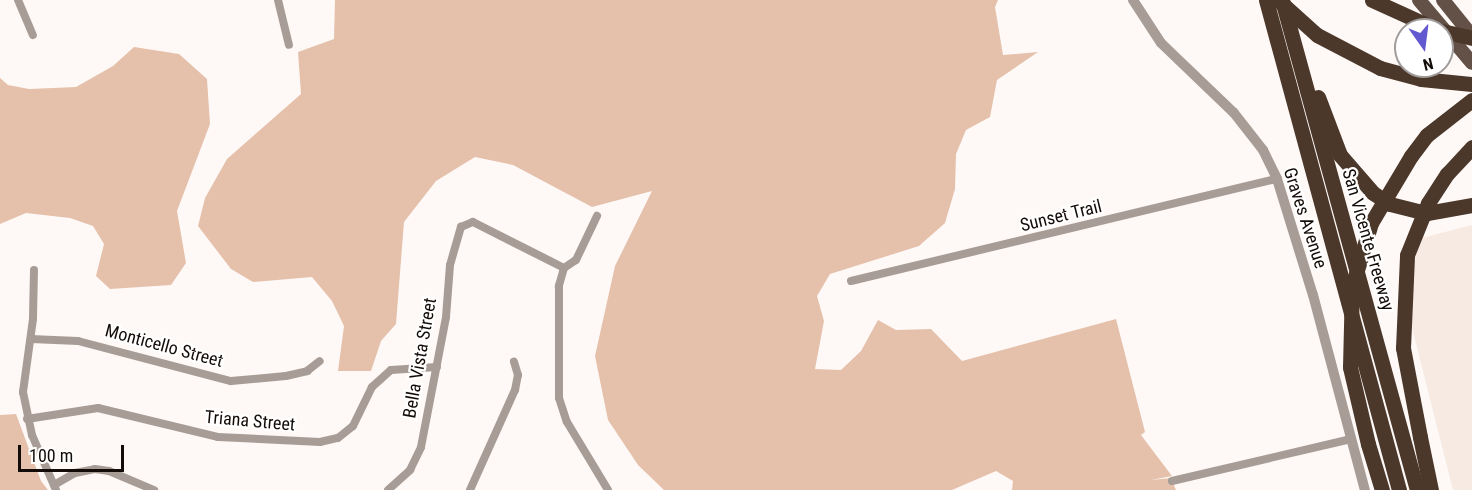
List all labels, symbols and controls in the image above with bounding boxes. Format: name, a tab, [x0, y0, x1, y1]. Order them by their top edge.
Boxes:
north arrow	[1394, 18, 1454, 78]
text: N	[1421, 54, 1435, 74]
street label: Graves Avenue	[1279, 165, 1331, 271]
street label: San Vicente Freeway	[1337, 167, 1399, 313]
street label: Sunset Trail	[1018, 195, 1104, 237]
street label: Bella Vista Street	[399, 296, 441, 420]
street label: Monticello Street	[103, 320, 225, 372]
street label: Triana Street	[204, 406, 296, 436]
scale bar	[21, 433, 128, 471]
text: 100 m	[29, 445, 73, 466]

